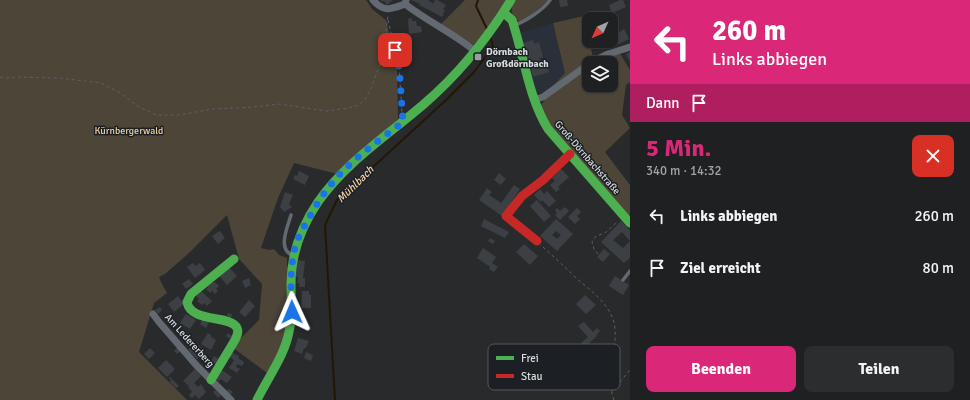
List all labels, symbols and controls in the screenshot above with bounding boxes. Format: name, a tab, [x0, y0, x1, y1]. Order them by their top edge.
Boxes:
north arrow	[582, 12, 618, 48]
map controls	[582, 12, 618, 92]
text: 260 m	[712, 14, 786, 48]
icon: left	[646, 16, 698, 68]
pin	[378, 33, 412, 67]
icon: arrive	[384, 39, 406, 61]
place label: Dörnbach Großdörnbach	[486, 46, 549, 70]
text: Links abbiegen	[712, 48, 827, 70]
marker: Dörnbach Großdörnbach	[473, 52, 483, 62]
button: layers	[582, 56, 618, 92]
icon: arrive	[688, 92, 710, 114]
text: Dann	[646, 94, 680, 112]
street label: Groß-Dörnbachstraße	[552, 118, 623, 197]
park label: Kürnbergerwald	[95, 125, 163, 137]
text: 5 Min.	[646, 133, 711, 163]
button: close	[912, 135, 954, 177]
water label: Mühlbach	[334, 163, 377, 205]
text: 340 m · 14:32	[646, 163, 722, 179]
icon: left	[646, 205, 668, 227]
text: Links abbiegen	[680, 207, 777, 225]
text: 260 m	[914, 207, 954, 225]
icon: arrive	[646, 257, 668, 279]
text: Ziel erreicht	[680, 259, 761, 277]
text: 80 m	[923, 259, 954, 277]
position arrow	[271, 291, 313, 333]
street label: Am Ledererberg	[162, 311, 216, 370]
legend	[488, 344, 620, 390]
button: Beenden	[646, 346, 796, 392]
button: Teilen	[804, 346, 954, 392]
text: Frei	[521, 352, 539, 365]
text: Stau	[521, 370, 543, 383]

